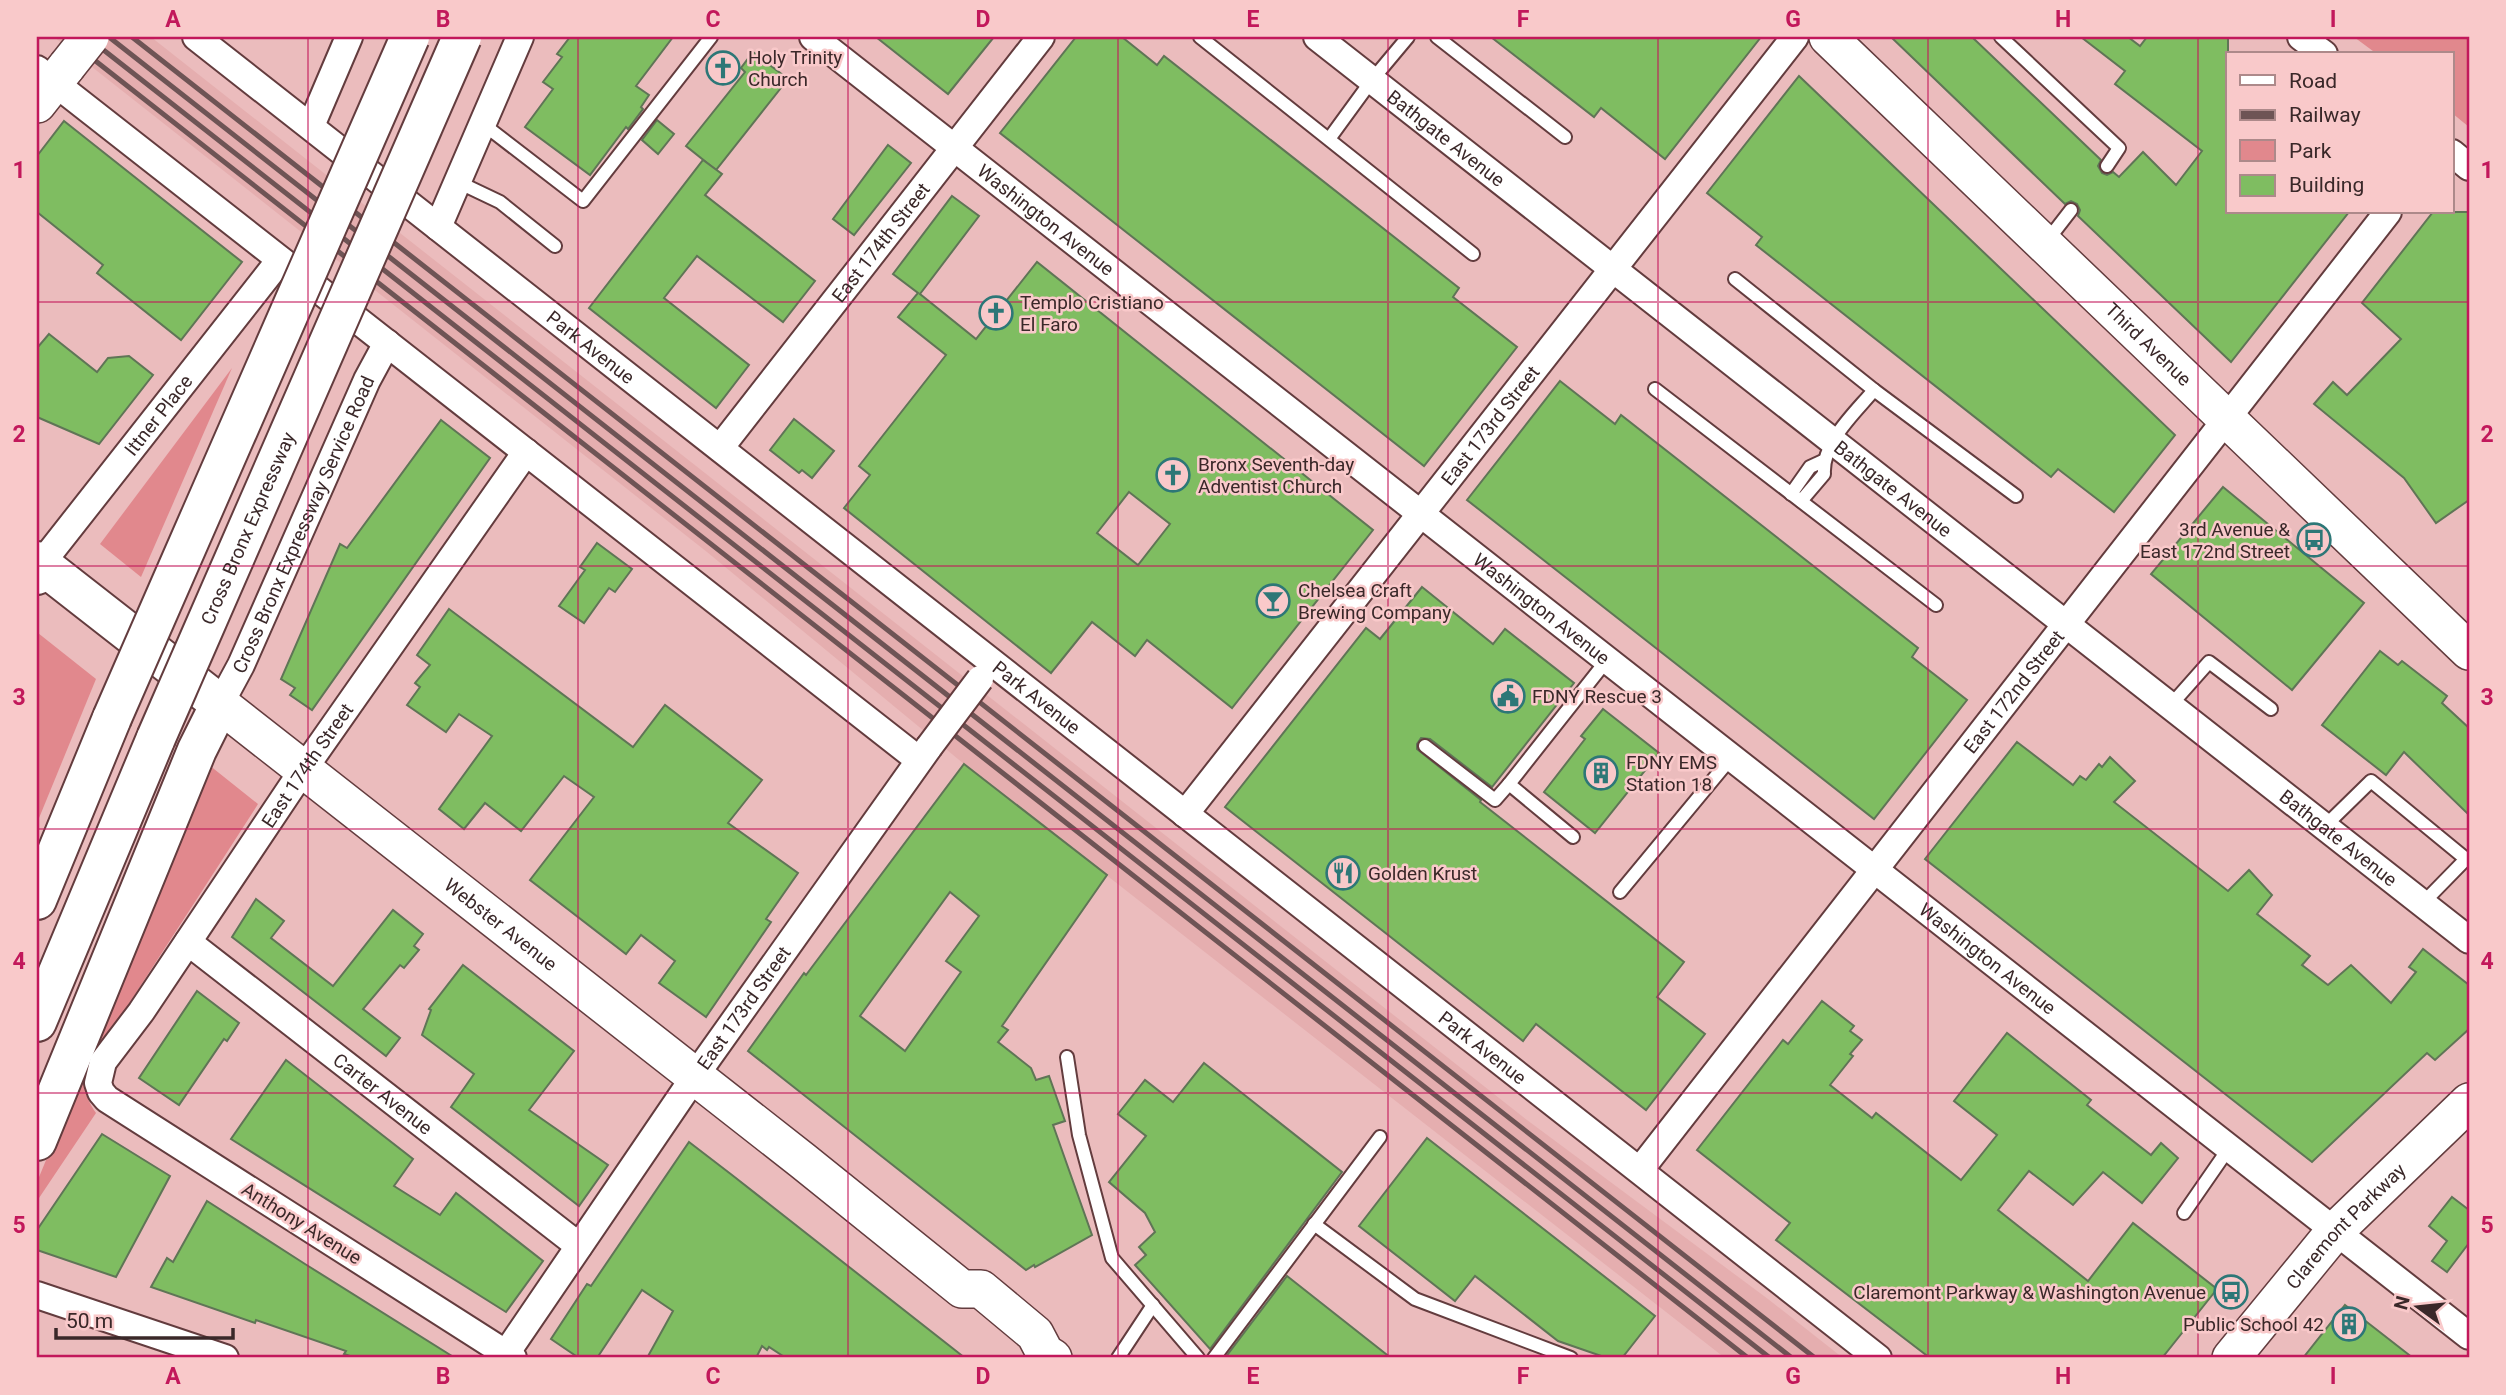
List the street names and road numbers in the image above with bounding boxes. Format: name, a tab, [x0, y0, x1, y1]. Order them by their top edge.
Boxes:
street label: Bathgate Avenue	[1382, 85, 1509, 192]
street label: Washington Avenue	[973, 159, 1118, 281]
street label: East 174th Street	[827, 178, 935, 307]
street label: Third Avenue	[2101, 298, 2196, 391]
street label: Park Avenue	[542, 306, 639, 389]
street label: East 173rd Street	[1436, 361, 1545, 490]
street label: Ittner Place	[120, 370, 197, 460]
street label: Cross Bronx Expressway Service Road	[227, 372, 379, 676]
street label: Cross Bronx Expressway	[194, 429, 300, 627]
street label: Bathgate Avenue	[1829, 436, 1956, 542]
street label: Washington Avenue	[1468, 548, 1614, 670]
street label: East 172nd Street	[1959, 626, 2069, 758]
street label: Park Avenue	[988, 656, 1085, 739]
street label: East 174th Street	[257, 699, 358, 832]
street label: Bathgate Avenue	[2275, 785, 2402, 891]
street label: Webster Avenue	[440, 873, 562, 976]
street label: Washington Avenue	[1915, 898, 2060, 1020]
street label: East 173rd Street	[692, 942, 796, 1074]
street label: Park Avenue	[1434, 1006, 1531, 1089]
street label: Carter Avenue	[329, 1048, 437, 1140]
street label: Claremont Parkway	[2281, 1159, 2410, 1294]
street label: Anthony Avenue	[238, 1177, 366, 1269]

